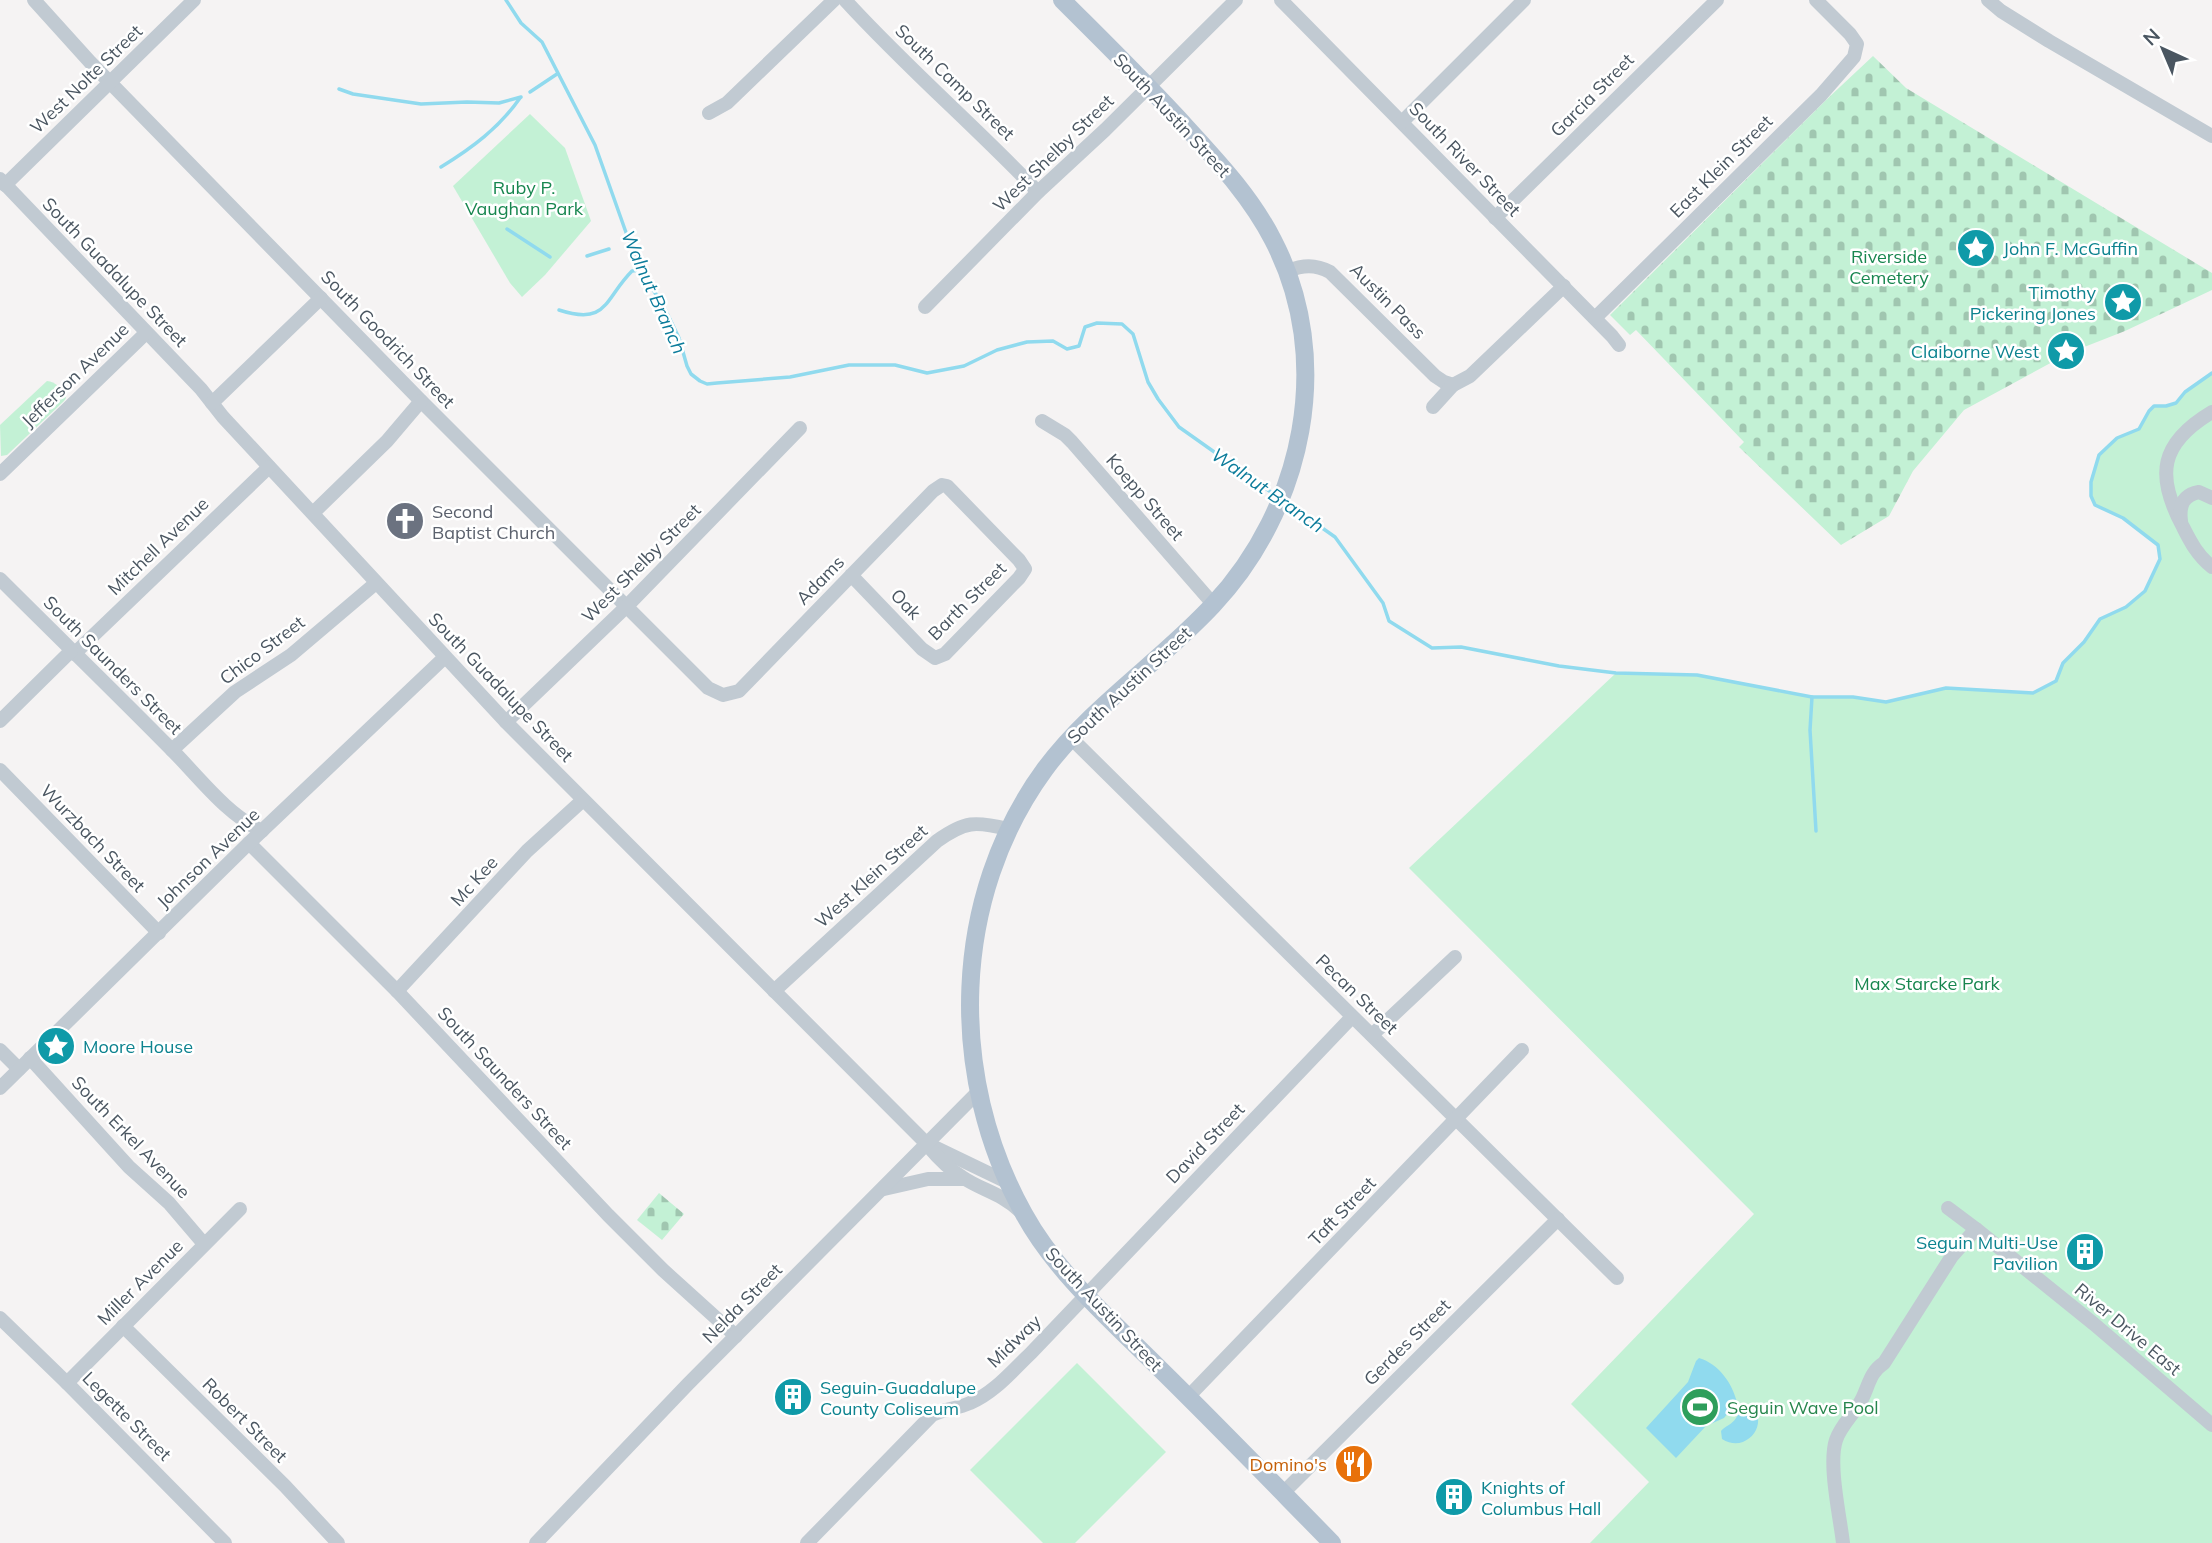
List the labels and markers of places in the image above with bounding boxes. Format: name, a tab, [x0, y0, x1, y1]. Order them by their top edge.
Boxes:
place icon: John F. McGuffin	[1955, 227, 1997, 269]
place label: John F. McGuffin	[2003, 237, 2138, 260]
place label: Timothy Pickering Jones	[1970, 281, 2096, 325]
place icon: Timothy Pickering Jones	[2102, 281, 2144, 323]
place icon: Claiborne West	[2045, 330, 2087, 372]
place label: Claiborne West	[1911, 340, 2039, 363]
church icon: Second Baptist Church	[384, 500, 426, 542]
place label: Second Baptist Church	[432, 500, 555, 544]
place icon: Moore House	[35, 1025, 77, 1067]
place label: Moore House	[83, 1035, 193, 1058]
place label: Seguin Multi-Use Pavilion	[1916, 1231, 2058, 1275]
building icon: Seguin Multi-Use Pavilion	[2064, 1231, 2106, 1273]
building icon: Seguin-Guadalupe County Coliseum	[772, 1376, 814, 1418]
place label: Seguin-Guadalupe County Coliseum	[820, 1376, 976, 1420]
sports icon: Seguin Wave Pool	[1679, 1386, 1721, 1428]
place label: Seguin Wave Pool	[1727, 1396, 1879, 1419]
restaurant icon: Domino's	[1333, 1443, 1375, 1485]
place label: Domino's	[1249, 1453, 1327, 1476]
building icon: Knights of Columbus Hall	[1433, 1476, 1475, 1518]
place label: Knights of Columbus Hall	[1481, 1476, 1601, 1520]

